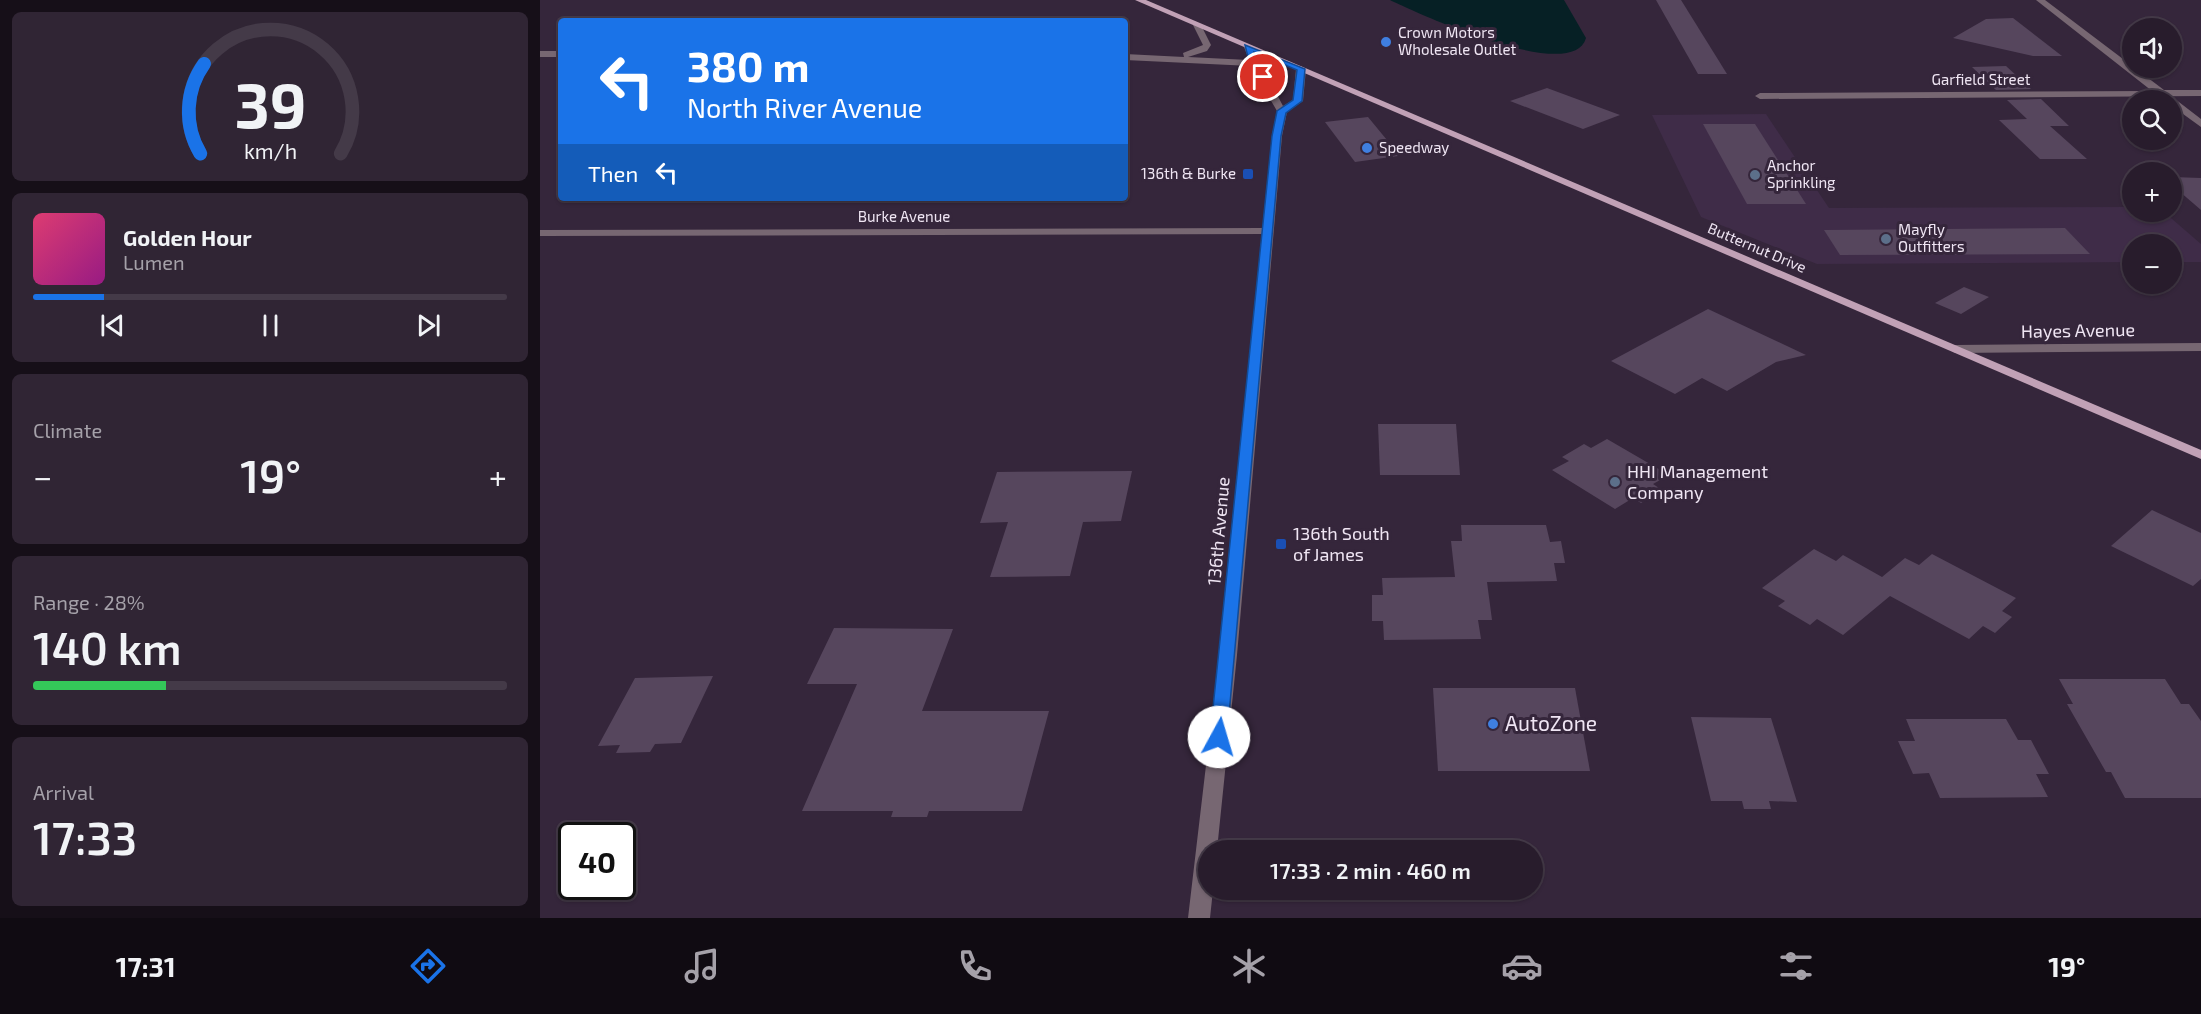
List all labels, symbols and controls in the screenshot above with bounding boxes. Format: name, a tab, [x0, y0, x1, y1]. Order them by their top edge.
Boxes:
map controls	[2122, 18, 2182, 294]
button: sound	[2122, 18, 2182, 78]
place label: Crown Motors Wholesale Outlet	[1398, 23, 1516, 58]
marker: Crown Motors Wholesale Outlet	[1379, 35, 1393, 49]
text: 380 m	[687, 40, 810, 90]
icon: left	[588, 42, 666, 120]
pin	[1237, 51, 1288, 102]
icon: arrive	[1246, 60, 1279, 93]
text: 39	[234, 66, 306, 141]
street label: Garfield Street	[1932, 70, 2031, 88]
button: search	[2122, 90, 2182, 150]
text: North River Avenue	[687, 91, 922, 123]
text: km/h	[243, 138, 297, 163]
place label: Speedway	[1379, 138, 1449, 156]
marker: Speedway	[1360, 141, 1374, 155]
icon: left	[650, 156, 683, 189]
place label: Anchor Sprinkling	[1767, 156, 1836, 191]
text: Then	[588, 160, 638, 186]
button: +	[2122, 162, 2182, 222]
place label: 136th & Burke	[1141, 164, 1236, 182]
marker: 136th & Burke	[1241, 167, 1255, 181]
marker: Anchor Sprinkling	[1748, 168, 1762, 182]
street label: Burke Avenue	[858, 207, 950, 225]
street label: Butternut Drive	[1705, 218, 1809, 276]
place label: Mayfly Outfitters	[1898, 220, 1965, 255]
text: Golden Hour	[123, 224, 252, 250]
marker: Mayfly Outfitters	[1879, 232, 1893, 246]
button: −	[2122, 234, 2182, 294]
text: Lumen	[123, 250, 185, 274]
icon: previous	[96, 309, 129, 342]
icon: pause	[254, 309, 287, 342]
icon: next	[412, 309, 445, 342]
street label: Hayes Avenue	[2021, 318, 2135, 342]
text: Climate	[33, 418, 102, 442]
text: 19°	[240, 448, 301, 502]
text: −	[33, 456, 52, 496]
text: +	[489, 456, 507, 496]
place label: HHI Management Company	[1627, 460, 1768, 503]
marker: HHI Management Company	[1608, 475, 1622, 489]
street label: 136th Avenue	[1202, 476, 1234, 586]
place label: 136th South of James	[1293, 522, 1390, 565]
marker: 136th South of James	[1274, 537, 1288, 551]
text: Range · 28%	[33, 590, 145, 614]
text: 140 km	[33, 620, 182, 674]
position arrow	[1187, 705, 1251, 769]
place label: AutoZone	[1505, 710, 1597, 735]
marker: AutoZone	[1486, 717, 1500, 731]
text: Arrival	[33, 780, 94, 804]
text: 17:33	[33, 810, 137, 864]
speed limit sign: 40	[558, 822, 636, 900]
text: 17:33 · 2 min · 460 m	[1270, 857, 1471, 883]
icon: directions	[407, 945, 449, 987]
icon: music	[681, 945, 723, 987]
icon: phone	[954, 945, 996, 987]
icon: climate	[1228, 945, 1270, 987]
icon: car	[1501, 945, 1543, 987]
icon: filters	[1775, 945, 1817, 987]
text: 17:31	[116, 950, 176, 982]
text: 19°	[2048, 950, 2085, 982]

